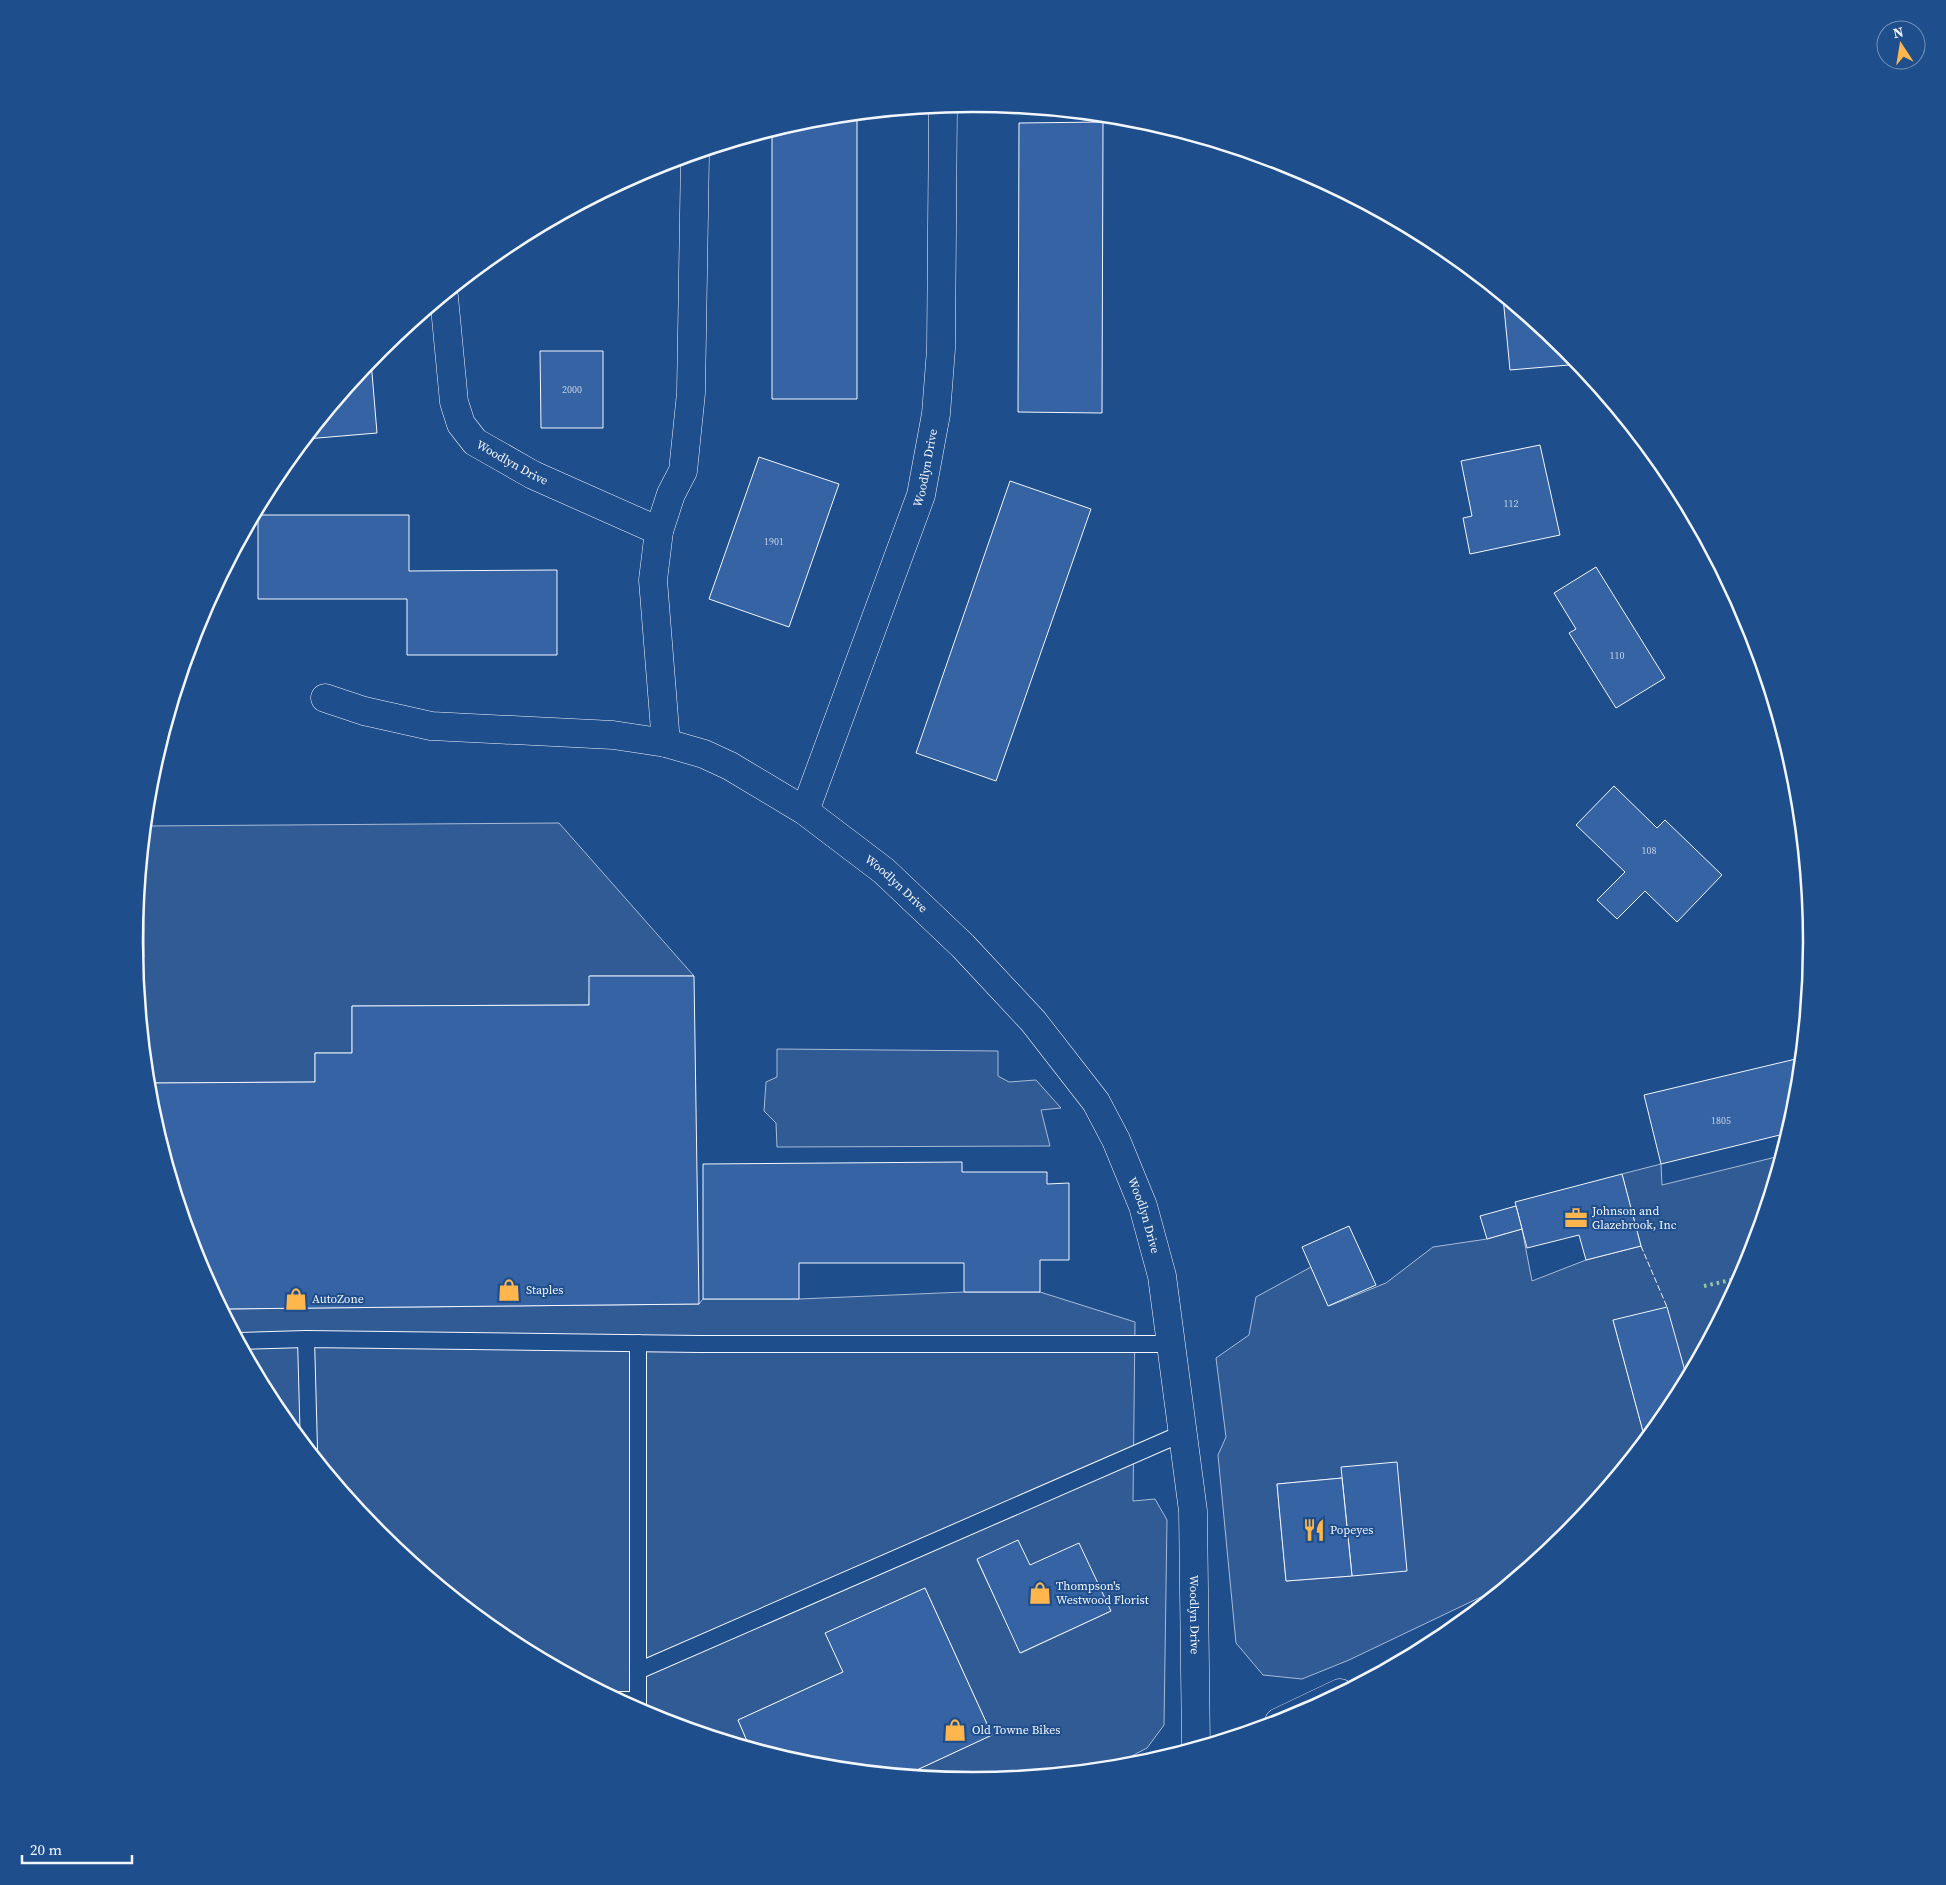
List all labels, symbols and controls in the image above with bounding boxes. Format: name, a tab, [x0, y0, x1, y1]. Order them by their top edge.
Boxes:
north arrow	[1876, 20, 1926, 70]
text: N	[1891, 21, 1905, 43]
house number: 2000	[562, 383, 582, 396]
street label: Woodlyn Drive	[909, 428, 941, 509]
street label: Woodlyn Drive	[474, 437, 550, 489]
house number: 112	[1504, 497, 1519, 510]
house number: 1901	[764, 535, 784, 548]
house number: 110	[1610, 649, 1625, 662]
house number: 108	[1642, 844, 1657, 857]
street label: Woodlyn Drive	[862, 851, 931, 916]
house number: 1805	[1711, 1114, 1731, 1127]
street label: Woodlyn Drive	[1124, 1175, 1164, 1255]
place label: Johnson and Glazebrook, Inc	[1591, 1203, 1677, 1233]
office icon: Johnson and Glazebrook, Inc	[1563, 1205, 1589, 1231]
shop icon: Staples	[496, 1277, 522, 1303]
place label: Staples	[526, 1282, 564, 1298]
shop icon: AutoZone	[283, 1286, 309, 1312]
place label: AutoZone	[312, 1291, 364, 1307]
restaurant icon: Popeyes	[1301, 1517, 1327, 1543]
place label: Popeyes	[1330, 1522, 1374, 1538]
street label: Woodlyn Drive	[1186, 1575, 1203, 1654]
place label: Thompson's Westwood Florist	[1056, 1578, 1149, 1608]
shop icon: Thompson's Westwood Florist	[1027, 1580, 1053, 1606]
shop icon: Old Towne Bikes	[942, 1717, 968, 1743]
place label: Old Towne Bikes	[972, 1722, 1061, 1738]
scale bar	[22, 1832, 132, 1864]
text: 20 m	[30, 1839, 62, 1860]

